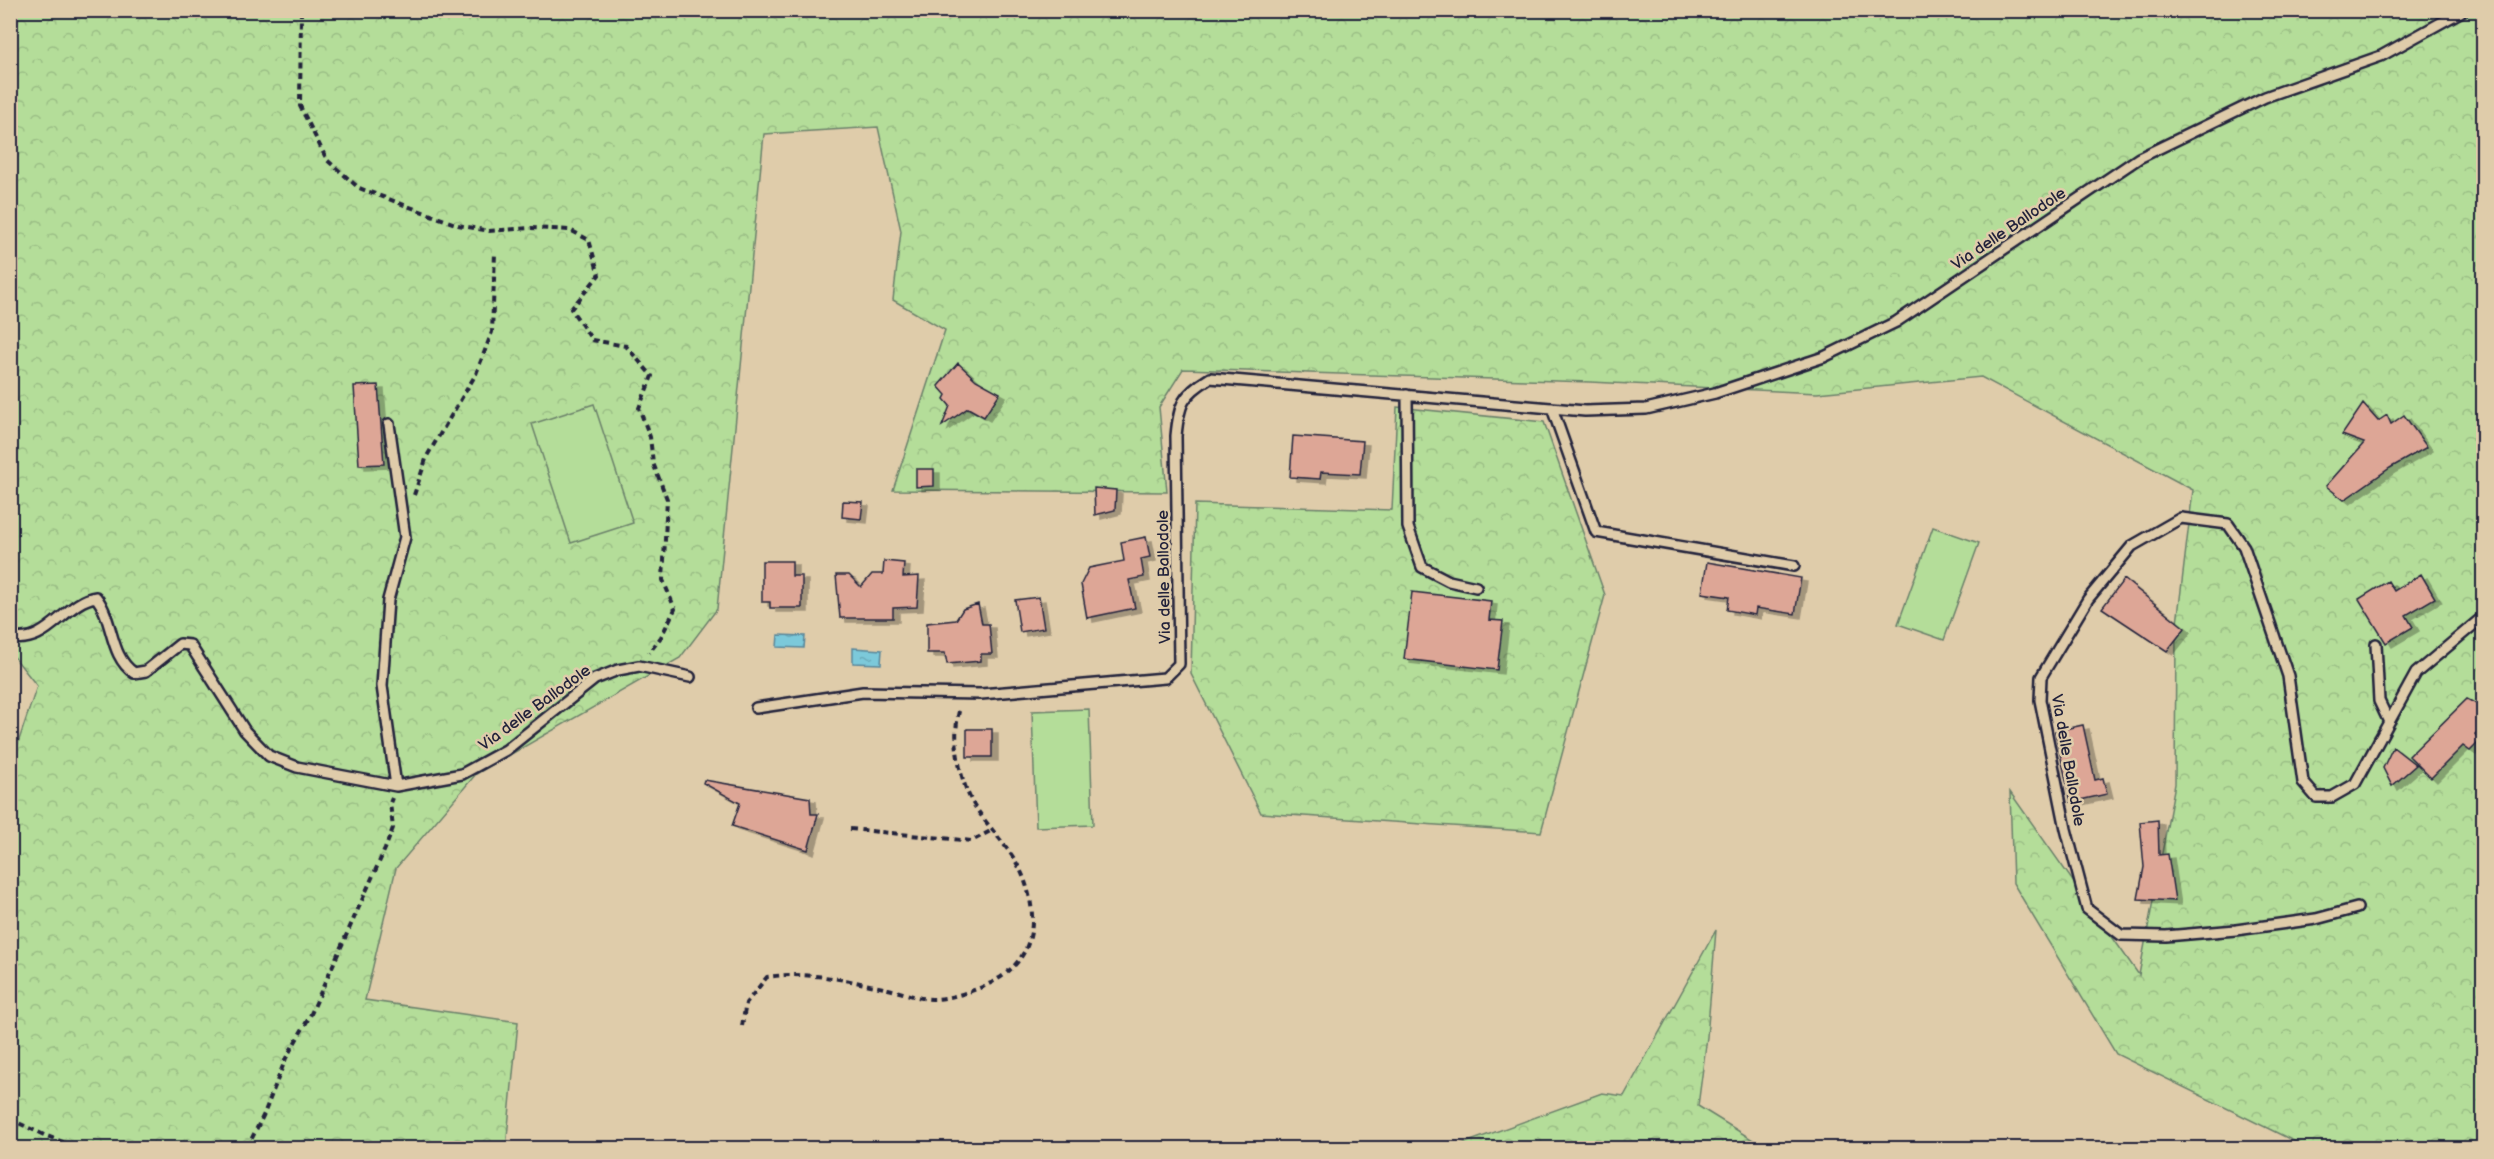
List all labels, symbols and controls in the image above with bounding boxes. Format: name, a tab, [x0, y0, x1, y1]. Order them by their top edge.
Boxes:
street label: Via delle Ballodole	[1948, 184, 2070, 275]
street label: Via delle Ballodole	[1154, 509, 1175, 644]
street label: Via delle Ballodole	[475, 661, 595, 755]
street label: Via delle Ballodole	[2047, 693, 2089, 828]

